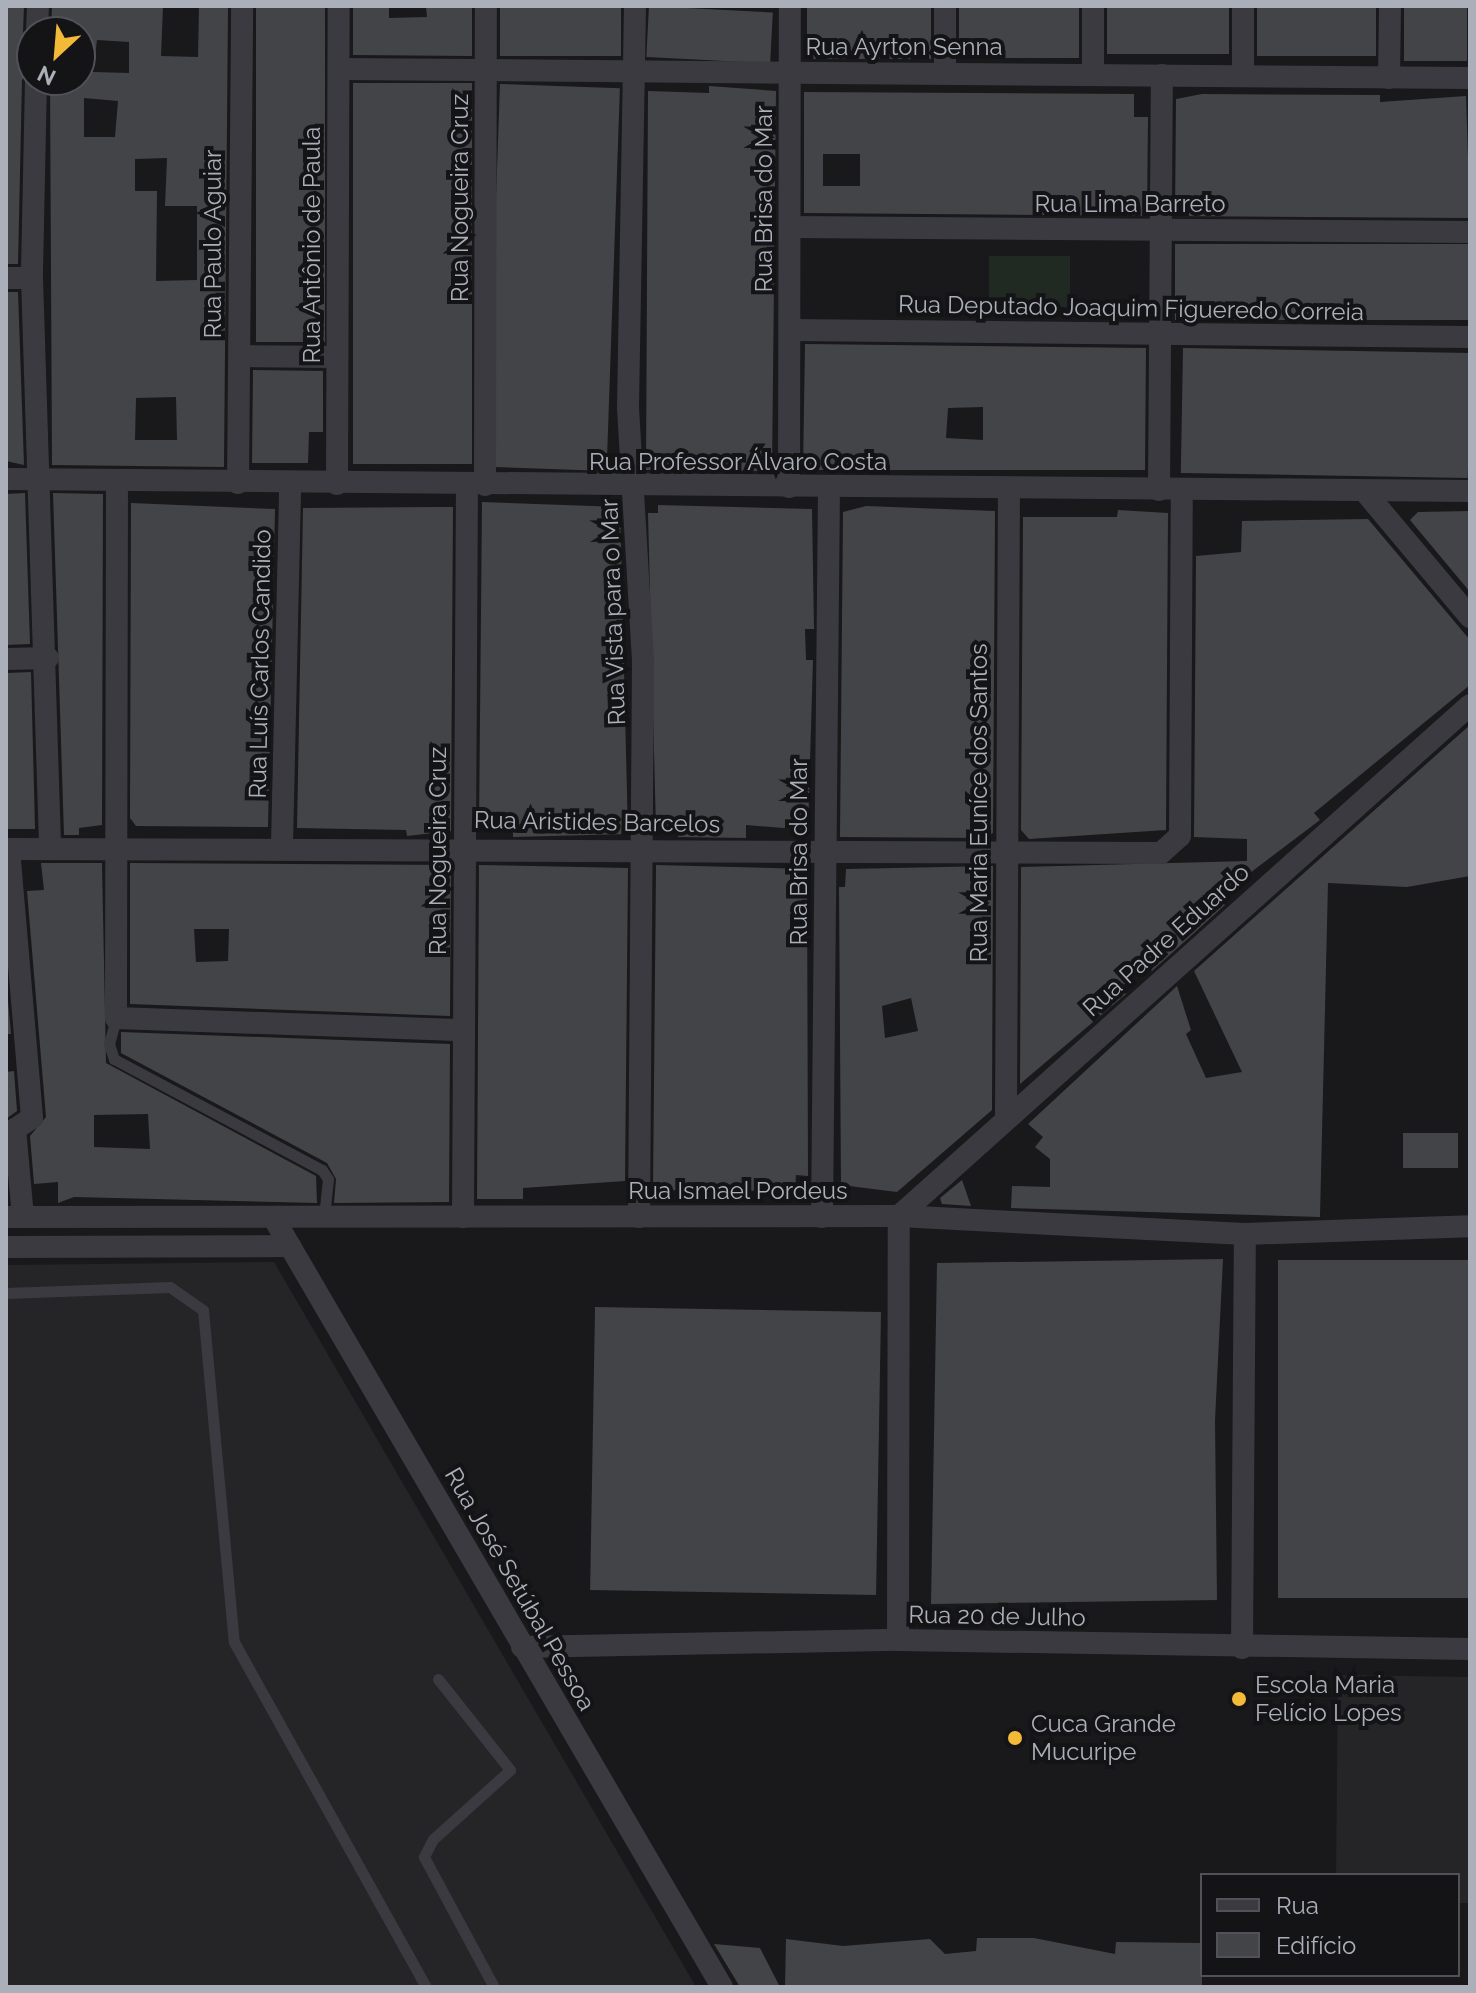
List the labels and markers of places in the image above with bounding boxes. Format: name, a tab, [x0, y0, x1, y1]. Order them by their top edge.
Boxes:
place label: Escola Maria Felício Lopes	[1255, 1671, 1402, 1727]
marker: Escola Maria Felício Lopes	[1230, 1690, 1248, 1708]
place label: Cuca Grande Mucuripe	[1031, 1710, 1176, 1766]
marker: Cuca Grande Mucuripe	[1006, 1729, 1024, 1747]

